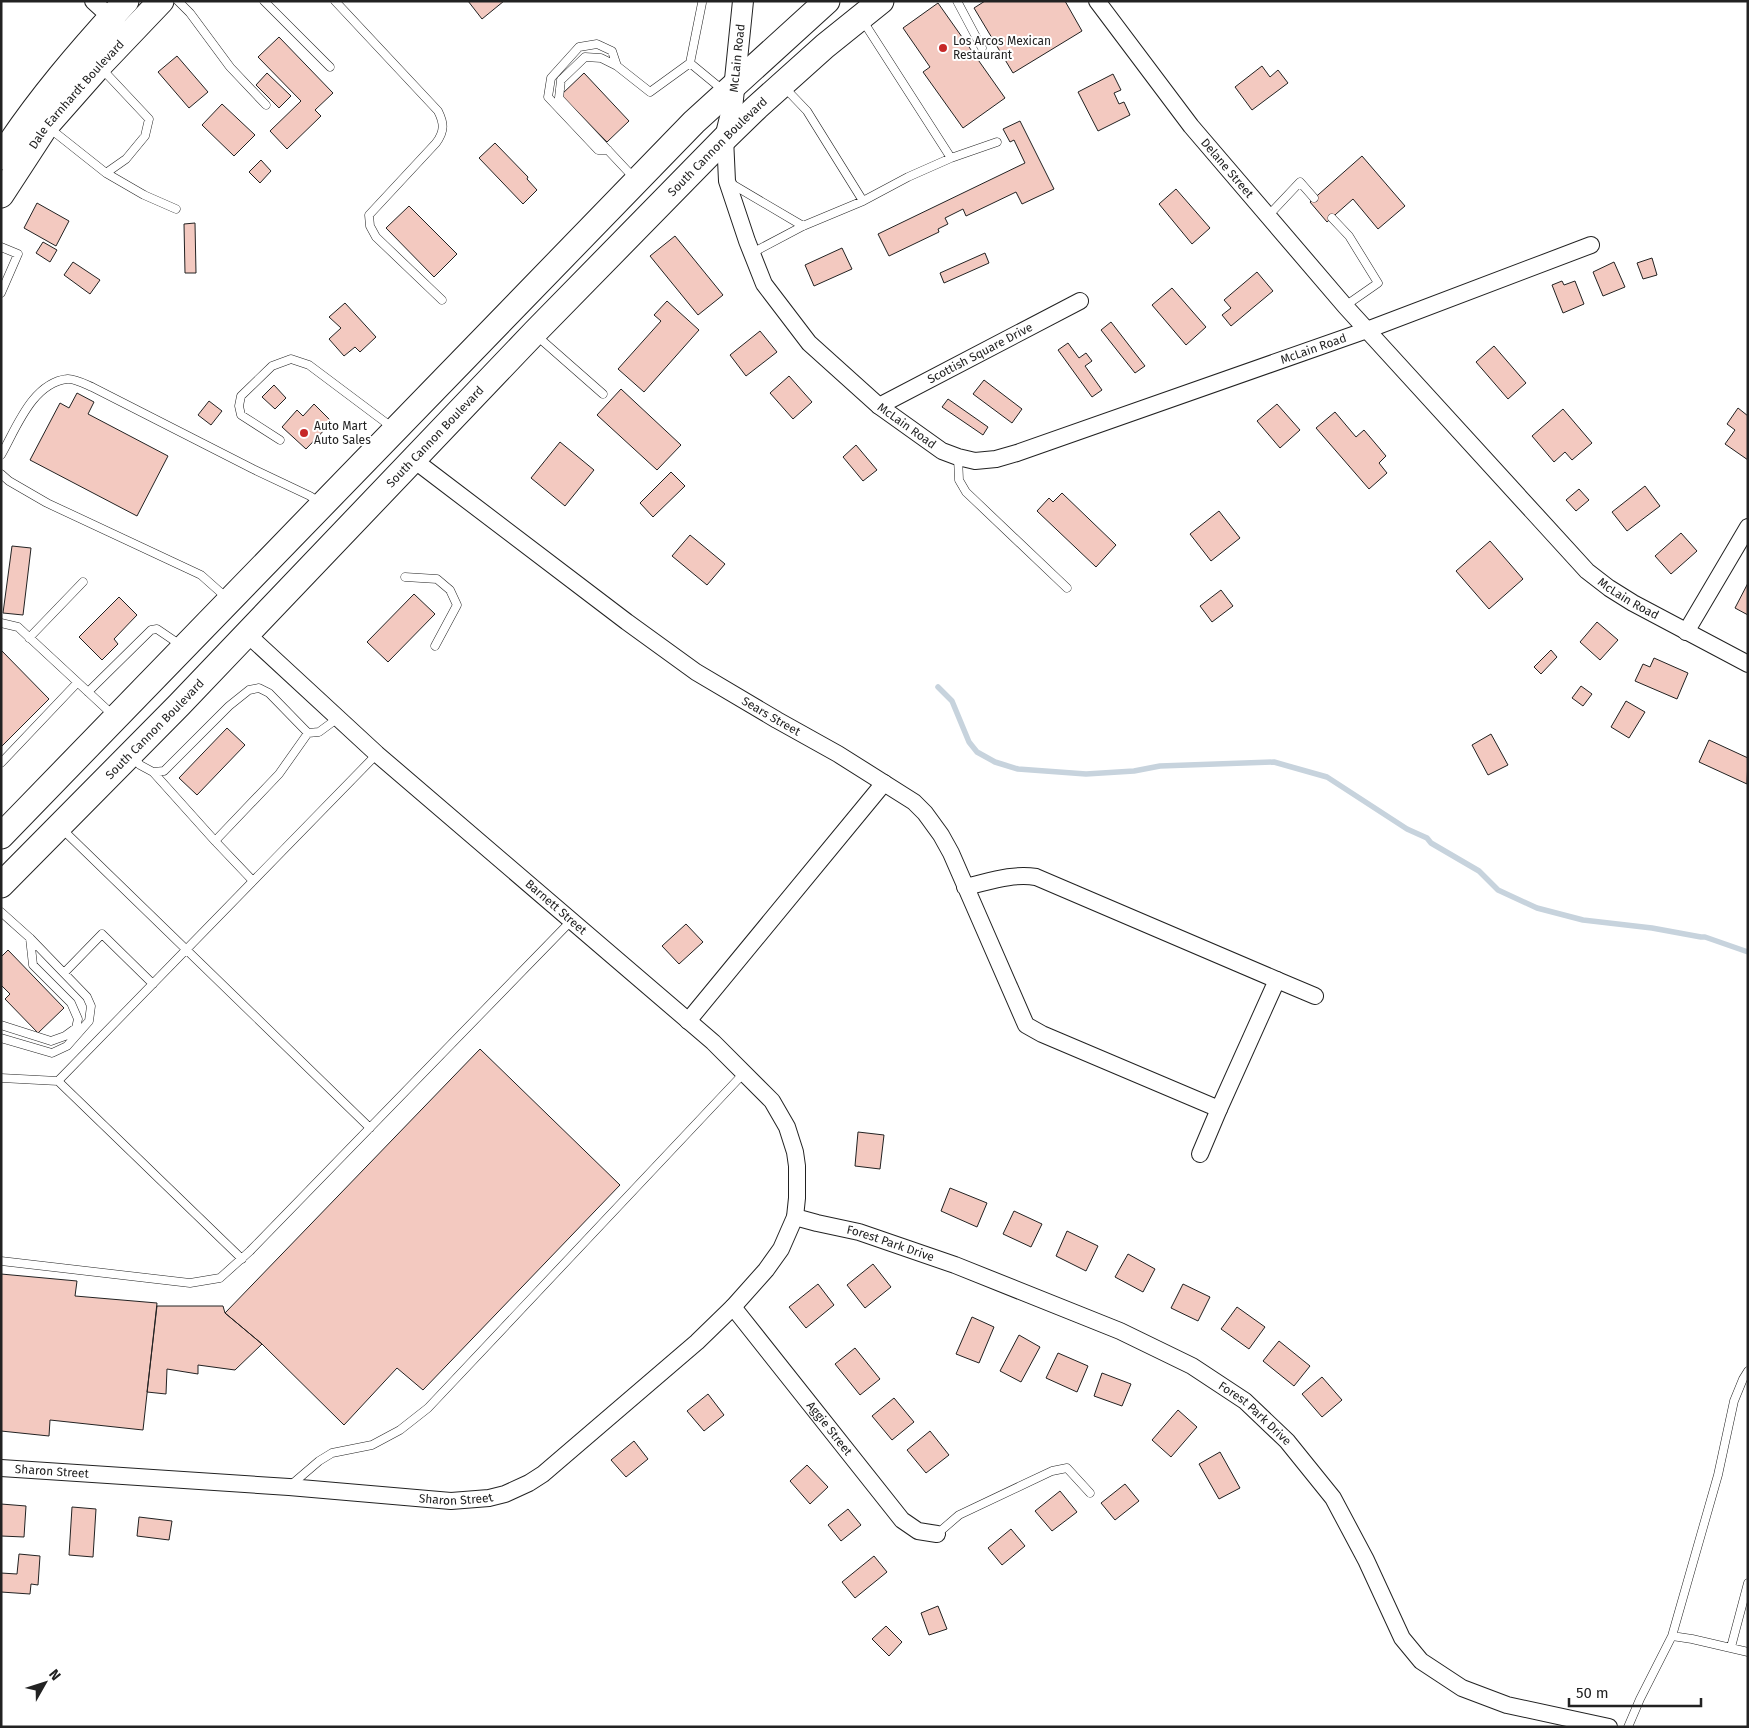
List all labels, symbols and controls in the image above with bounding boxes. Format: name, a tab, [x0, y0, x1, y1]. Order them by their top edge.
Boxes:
street label: McLain Road	[727, 23, 748, 93]
place label: Los Arcos Mexican Restaurant	[953, 34, 1051, 62]
street label: Dale Earnhardt Boulevard	[26, 37, 127, 152]
marker: Los Arcos Mexican Restaurant	[937, 42, 949, 54]
street label: South Cannon Boulevard	[665, 94, 770, 199]
street label: Delane Street	[1198, 136, 1257, 201]
street label: Scottish Square Drive	[925, 320, 1035, 386]
street label: McLain Road	[1279, 331, 1348, 367]
street label: South Cannon Boulevard	[384, 383, 487, 490]
street label: McLain Road	[875, 400, 939, 452]
place label: Auto Mart Auto Sales	[314, 419, 371, 447]
marker: Auto Mart Auto Sales	[298, 427, 310, 439]
street label: McLain Road	[1595, 575, 1661, 622]
street label: South Cannon Boulevard	[103, 676, 207, 782]
street label: Sears Street	[739, 694, 803, 739]
street label: Barnett Street	[523, 877, 590, 938]
street label: Forest Park Drive	[845, 1223, 936, 1264]
street label: Forest Park Drive	[1216, 1378, 1294, 1448]
street label: Aggie Street	[804, 1399, 855, 1459]
street label: Sharon Street	[14, 1462, 90, 1481]
street label: Sharon Street	[418, 1490, 495, 1508]
north arrow	[20, 1658, 70, 1708]
text: N	[45, 1666, 64, 1684]
scale bar	[1569, 1676, 1702, 1708]
text: 50 m	[1576, 1684, 1609, 1702]

